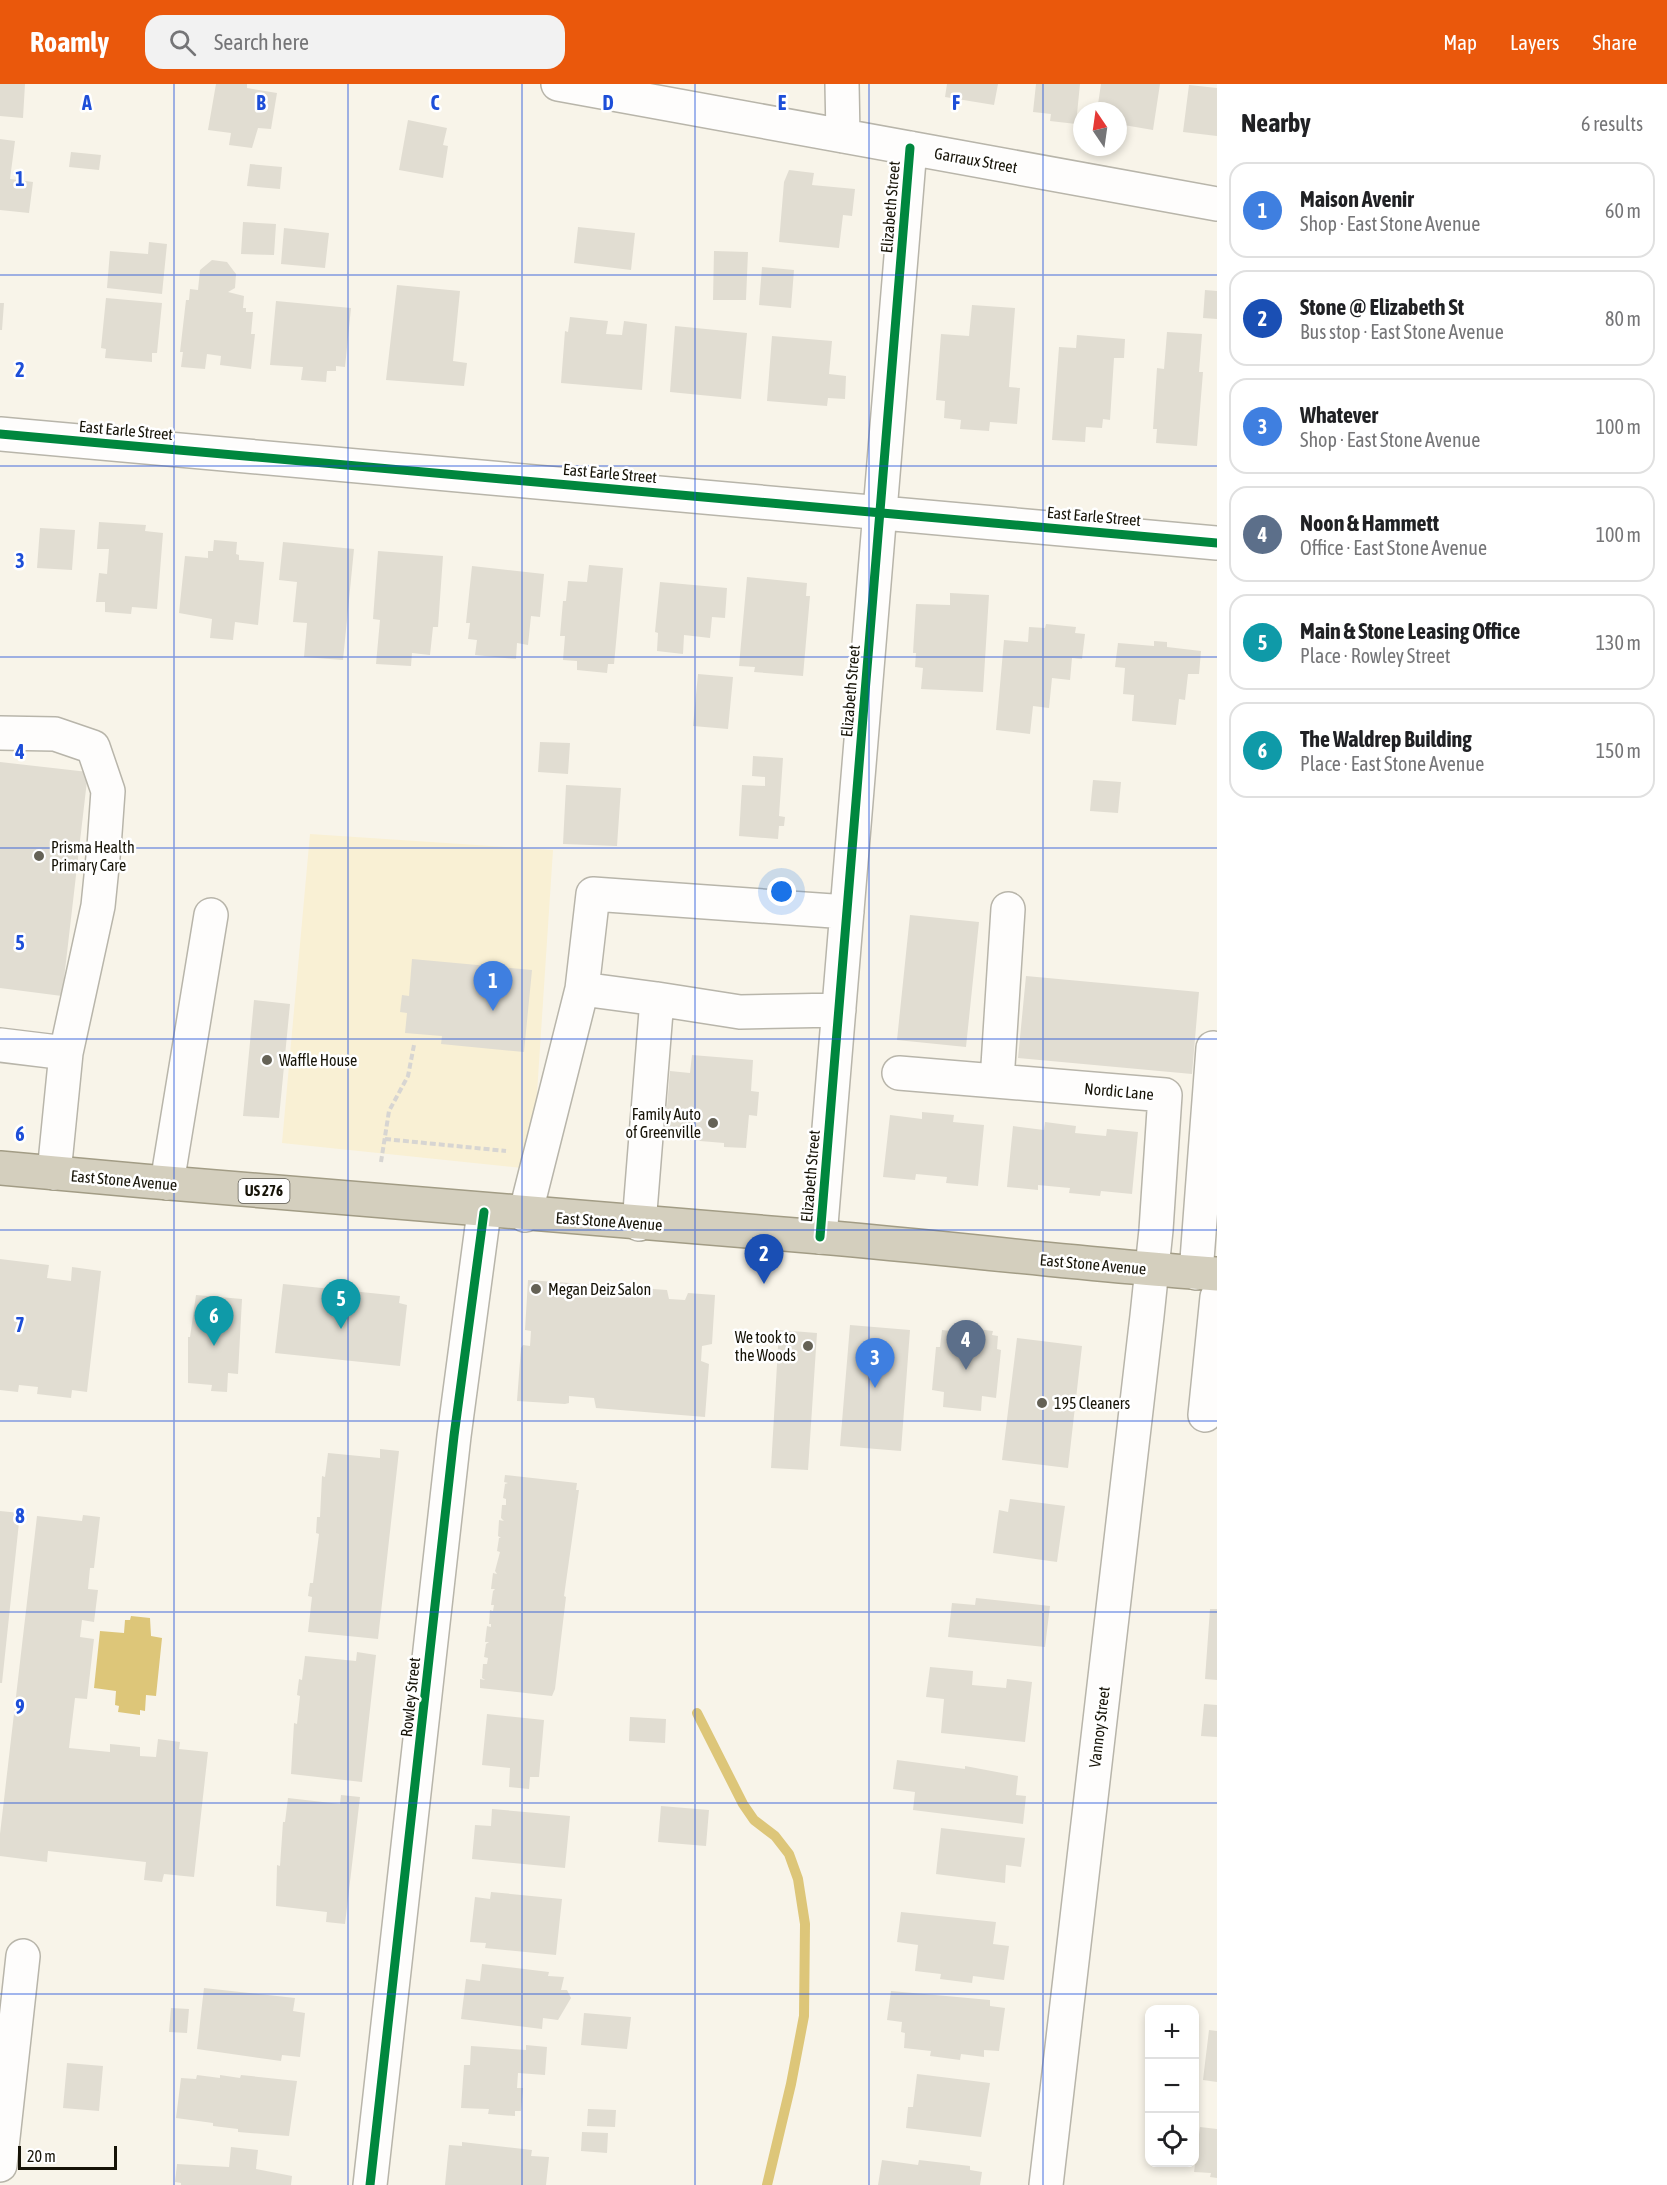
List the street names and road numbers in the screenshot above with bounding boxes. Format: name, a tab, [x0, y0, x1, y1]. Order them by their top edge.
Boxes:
street label: Garraux Street	[933, 144, 1019, 176]
street label: Elizabeth Street	[877, 160, 903, 254]
street label: East Earle Street	[78, 417, 174, 443]
street label: East Earle Street	[562, 460, 658, 486]
street label: East Earle Street	[1046, 503, 1142, 529]
street label: Elizabeth Street	[837, 644, 863, 738]
street label: Nordic Lane	[1083, 1079, 1155, 1103]
street label: Elizabeth Street	[797, 1129, 823, 1223]
street label: East Stone Avenue	[70, 1166, 178, 1194]
road number: US 276	[238, 1179, 290, 1203]
street label: East Stone Avenue	[555, 1208, 663, 1234]
street label: East Stone Avenue	[1039, 1250, 1147, 1278]
street label: Rowley Street	[397, 1656, 424, 1738]
street label: Vannoy Street	[1085, 1685, 1114, 1769]

